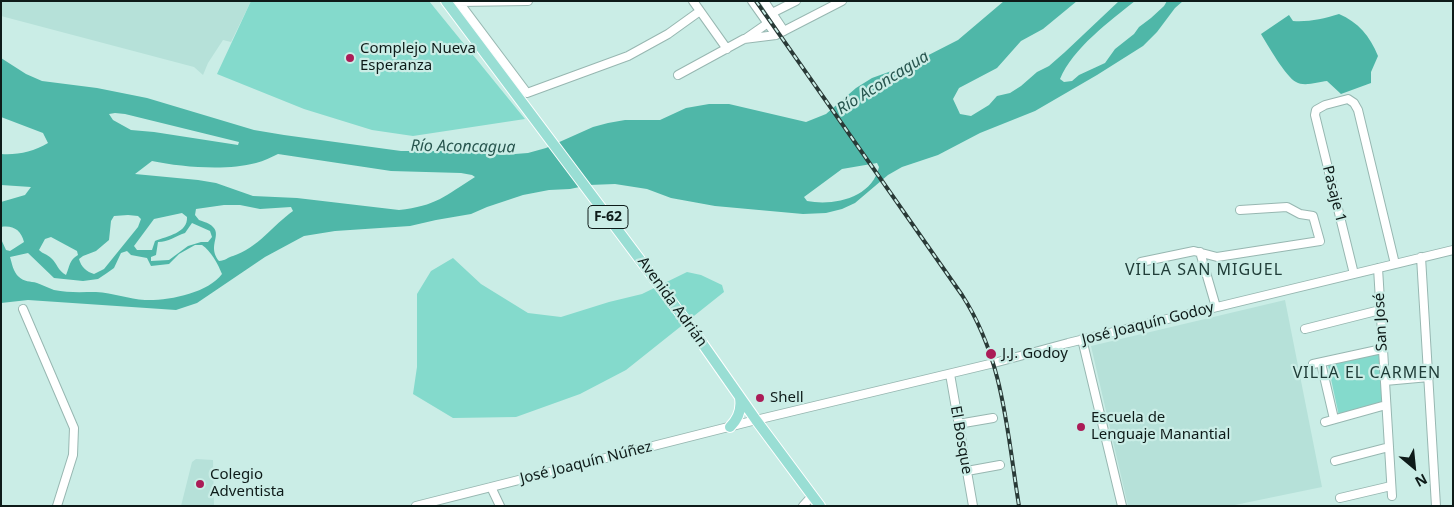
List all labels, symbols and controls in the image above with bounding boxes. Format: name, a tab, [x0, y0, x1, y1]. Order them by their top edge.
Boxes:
place label: Complejo Nueva Esperanza	[360, 40, 476, 75]
water label: Río Aconcagua	[833, 47, 933, 119]
marker: Complejo Nueva Esperanza	[344, 52, 356, 64]
water label: Río Aconcagua	[410, 136, 516, 158]
street label: Pasaje 1	[1318, 164, 1350, 224]
road number: F-62	[588, 206, 628, 228]
street label: Avenida Adrián	[633, 253, 711, 351]
district label: VILLA SAN MIGUEL	[1123, 260, 1285, 280]
street label: San José	[1370, 292, 1392, 352]
street label: José Joaquín Godoy	[1080, 299, 1216, 349]
place label: J.J. Godoy	[1002, 345, 1068, 363]
marker: J.J. Godoy	[984, 347, 998, 361]
district label: VILLA EL CARMEN	[1291, 363, 1443, 383]
place label: Shell	[770, 389, 804, 407]
marker: Shell	[754, 392, 766, 404]
street label: El Bosque	[946, 404, 976, 476]
place label: Escuela de Lenguaje Manantial	[1091, 409, 1230, 444]
marker: Escuela de Lenguaje Manantial	[1075, 421, 1087, 433]
street label: José Joaquín Núñez	[518, 438, 654, 488]
north arrow	[1389, 442, 1439, 492]
place label: Colegio Adventista	[210, 466, 284, 501]
text: N	[1412, 470, 1431, 492]
marker: Colegio Adventista	[194, 478, 206, 490]

